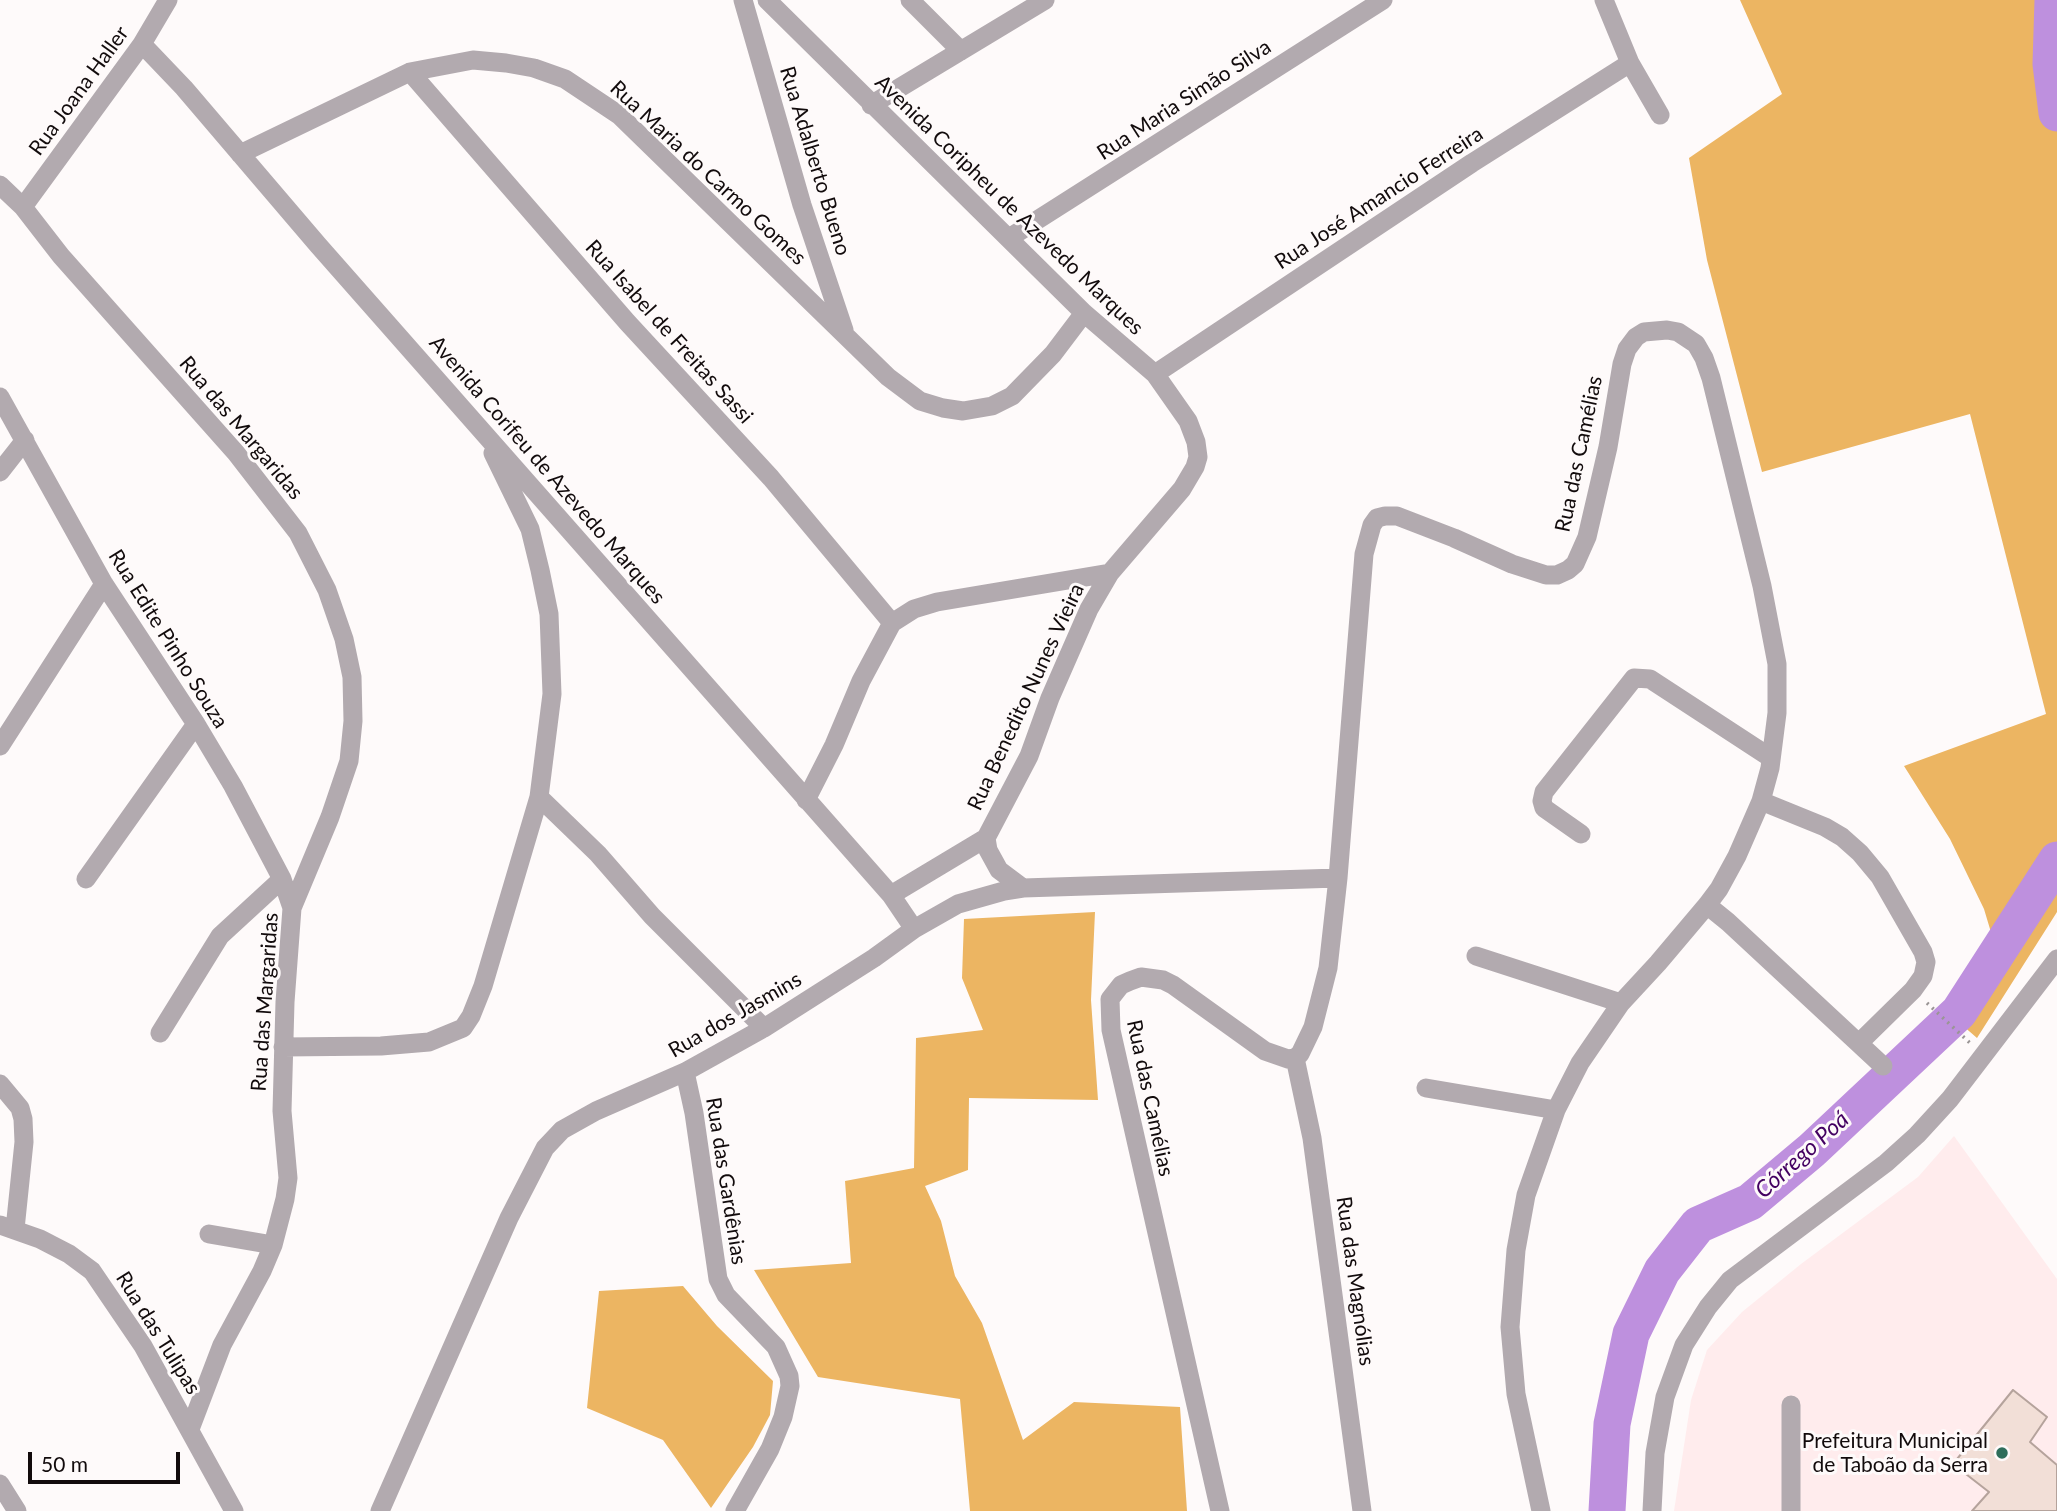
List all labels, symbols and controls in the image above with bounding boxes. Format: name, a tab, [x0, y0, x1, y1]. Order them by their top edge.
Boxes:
street label: Rua Joana Haller	[24, 22, 134, 160]
street label: Rua Maria Simão Silva	[1092, 34, 1276, 166]
street label: Rua Adalberto Bueno	[774, 63, 856, 259]
street label: Avenida Coripheu de Azevedo Marques	[870, 70, 1148, 340]
street label: Rua Maria do Carmo Gomes	[605, 76, 811, 270]
street label: Rua José Amancio Ferreira	[1270, 121, 1488, 275]
street label: Rua Isabel de Freitas Sassi	[580, 235, 758, 429]
street label: Avenida Corifeu de Azevedo Marques	[424, 331, 670, 609]
street label: Rua das Margaridas	[174, 351, 308, 505]
street label: Rua das Camélias	[1550, 373, 1608, 535]
street label: Rua Edite Pinho Souza	[103, 545, 233, 733]
street label: Rua Benedito Nunes Vieira	[962, 580, 1090, 814]
street label: Rua das Margaridas	[246, 912, 284, 1092]
street label: Rua dos Jasmins	[664, 967, 806, 1063]
street label: Rua das Camélias	[1121, 1017, 1179, 1179]
street label: Rua das Gardênias	[700, 1096, 752, 1266]
water label: Córrego Poá	[1749, 1106, 1855, 1204]
street label: Rua das Magnólias	[1331, 1195, 1379, 1367]
street label: Rua das Tulipas	[110, 1267, 206, 1399]
place label: Prefeitura Municipal de Taboão da Serra	[1802, 1428, 1988, 1478]
scale bar	[32, 1438, 184, 1482]
marker: Prefeitura Municipal de Taboão da Serra	[1994, 1445, 2010, 1461]
text: 50 m	[41, 1451, 88, 1476]

